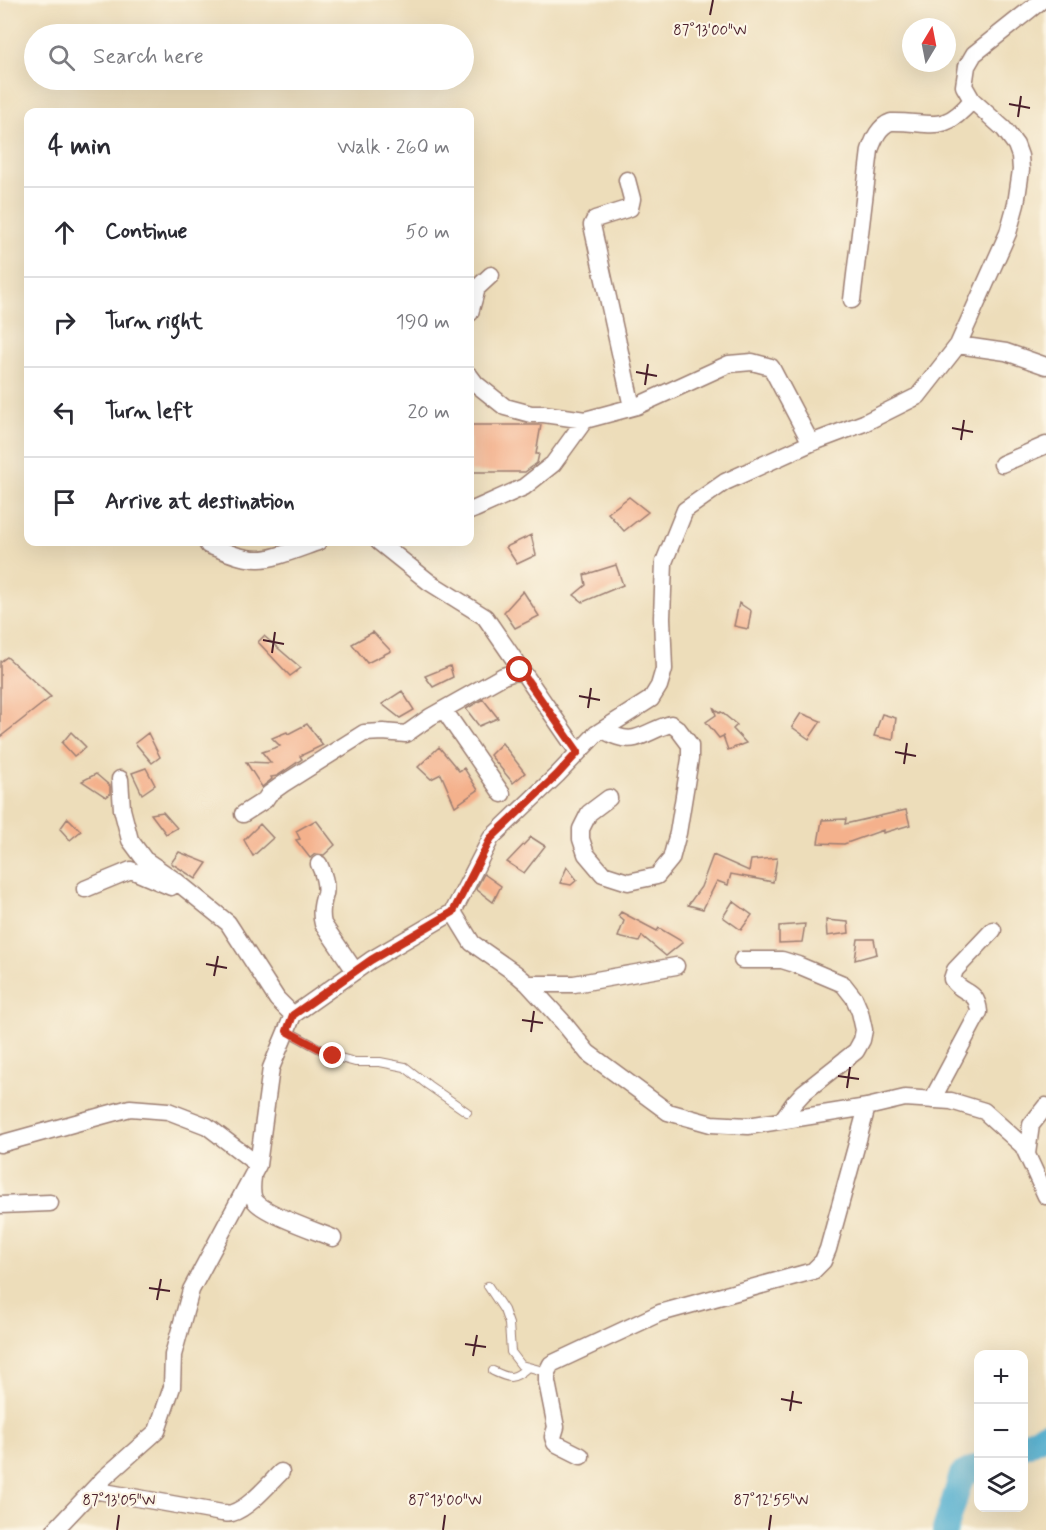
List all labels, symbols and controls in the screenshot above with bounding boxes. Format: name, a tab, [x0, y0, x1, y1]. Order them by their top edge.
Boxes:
north arrow	[902, 18, 956, 72]
text: 87°13'00"W	[673, 21, 747, 41]
search box	[24, 24, 474, 90]
icon: search	[45, 41, 78, 74]
text: Search here	[93, 43, 204, 71]
text: 4 min	[48, 130, 111, 164]
text: Walk · 260 m	[337, 134, 450, 161]
icon: ahead	[48, 216, 81, 249]
text: Continue	[105, 218, 187, 246]
text: 50 m	[405, 219, 450, 246]
icon: right	[48, 306, 81, 339]
text: Turn right	[105, 308, 203, 336]
text: 190 m	[396, 309, 450, 336]
icon: left	[48, 396, 81, 429]
text: Turn left	[105, 398, 193, 426]
text: 20 m	[407, 399, 450, 426]
icon: arrive	[48, 486, 81, 519]
text: Arrive at destination	[105, 488, 295, 516]
route start	[506, 656, 532, 682]
route end	[319, 1042, 345, 1068]
map controls	[974, 1350, 1028, 1512]
button: +	[974, 1350, 1028, 1404]
button: −	[974, 1404, 1028, 1458]
button: layers	[974, 1458, 1028, 1512]
text: 87°13'05"W	[83, 1491, 155, 1511]
text: 87°13'00"W	[408, 1491, 482, 1511]
text: 87°12'55"W	[734, 1491, 808, 1511]

